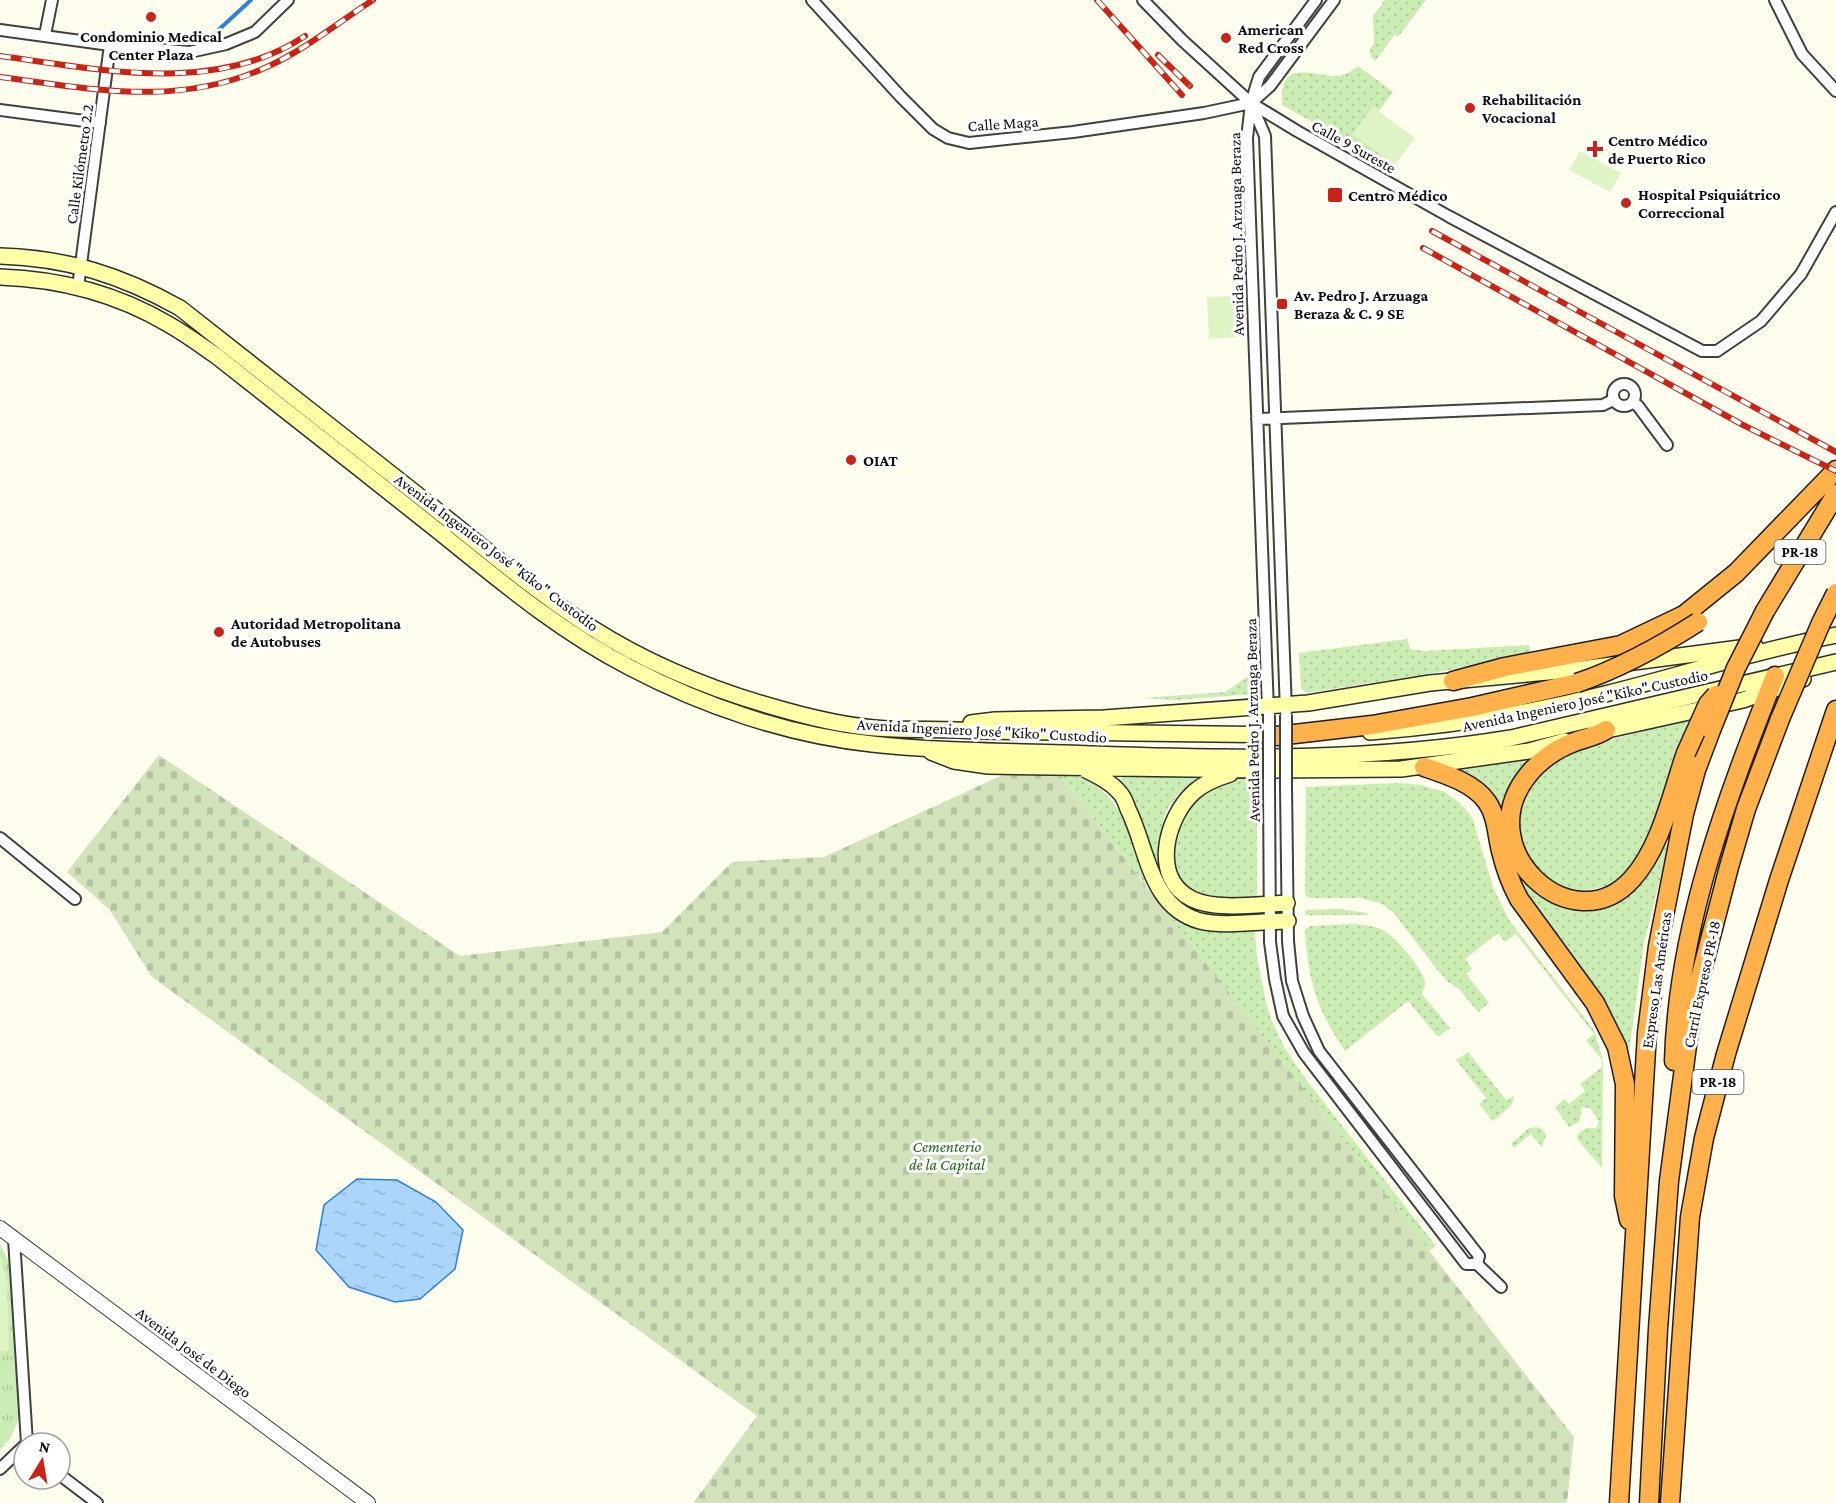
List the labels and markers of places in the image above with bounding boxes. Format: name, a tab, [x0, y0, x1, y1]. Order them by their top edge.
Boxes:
marker: Condominio Medical Center Plaza	[144, 10, 158, 24]
place label: American Red Cross	[1237, 21, 1304, 56]
place label: Condominio Medical Center Plaza	[80, 28, 222, 63]
marker: American Red Cross	[1219, 31, 1233, 45]
place label: Rehabilitación Vocacional	[1481, 91, 1581, 126]
marker: Rehabilitación Vocacional	[1463, 101, 1477, 115]
place label: Centro Médico de Puerto Rico	[1608, 132, 1708, 167]
marker: Centro Médico de Puerto Rico	[1586, 140, 1604, 158]
marker: Centro Médico	[1326, 186, 1344, 204]
place label: Hospital Psiquiátrico Correccional	[1638, 186, 1781, 221]
place label: Centro Médico	[1348, 187, 1448, 204]
marker: Hospital Psiquiátrico Correccional	[1619, 196, 1633, 210]
place label: Av. Pedro J. Arzuaga Beraza & C. 9 SE	[1293, 287, 1429, 322]
marker: Av. Pedro J. Arzuaga Beraza & C. 9 SE	[1275, 297, 1289, 311]
place label: OIAT	[863, 452, 898, 469]
marker: OIAT	[844, 453, 858, 467]
place label: Autoridad Metropolitana de Autobuses	[230, 615, 401, 650]
marker: Autoridad Metropolitana de Autobuses	[212, 625, 226, 639]

